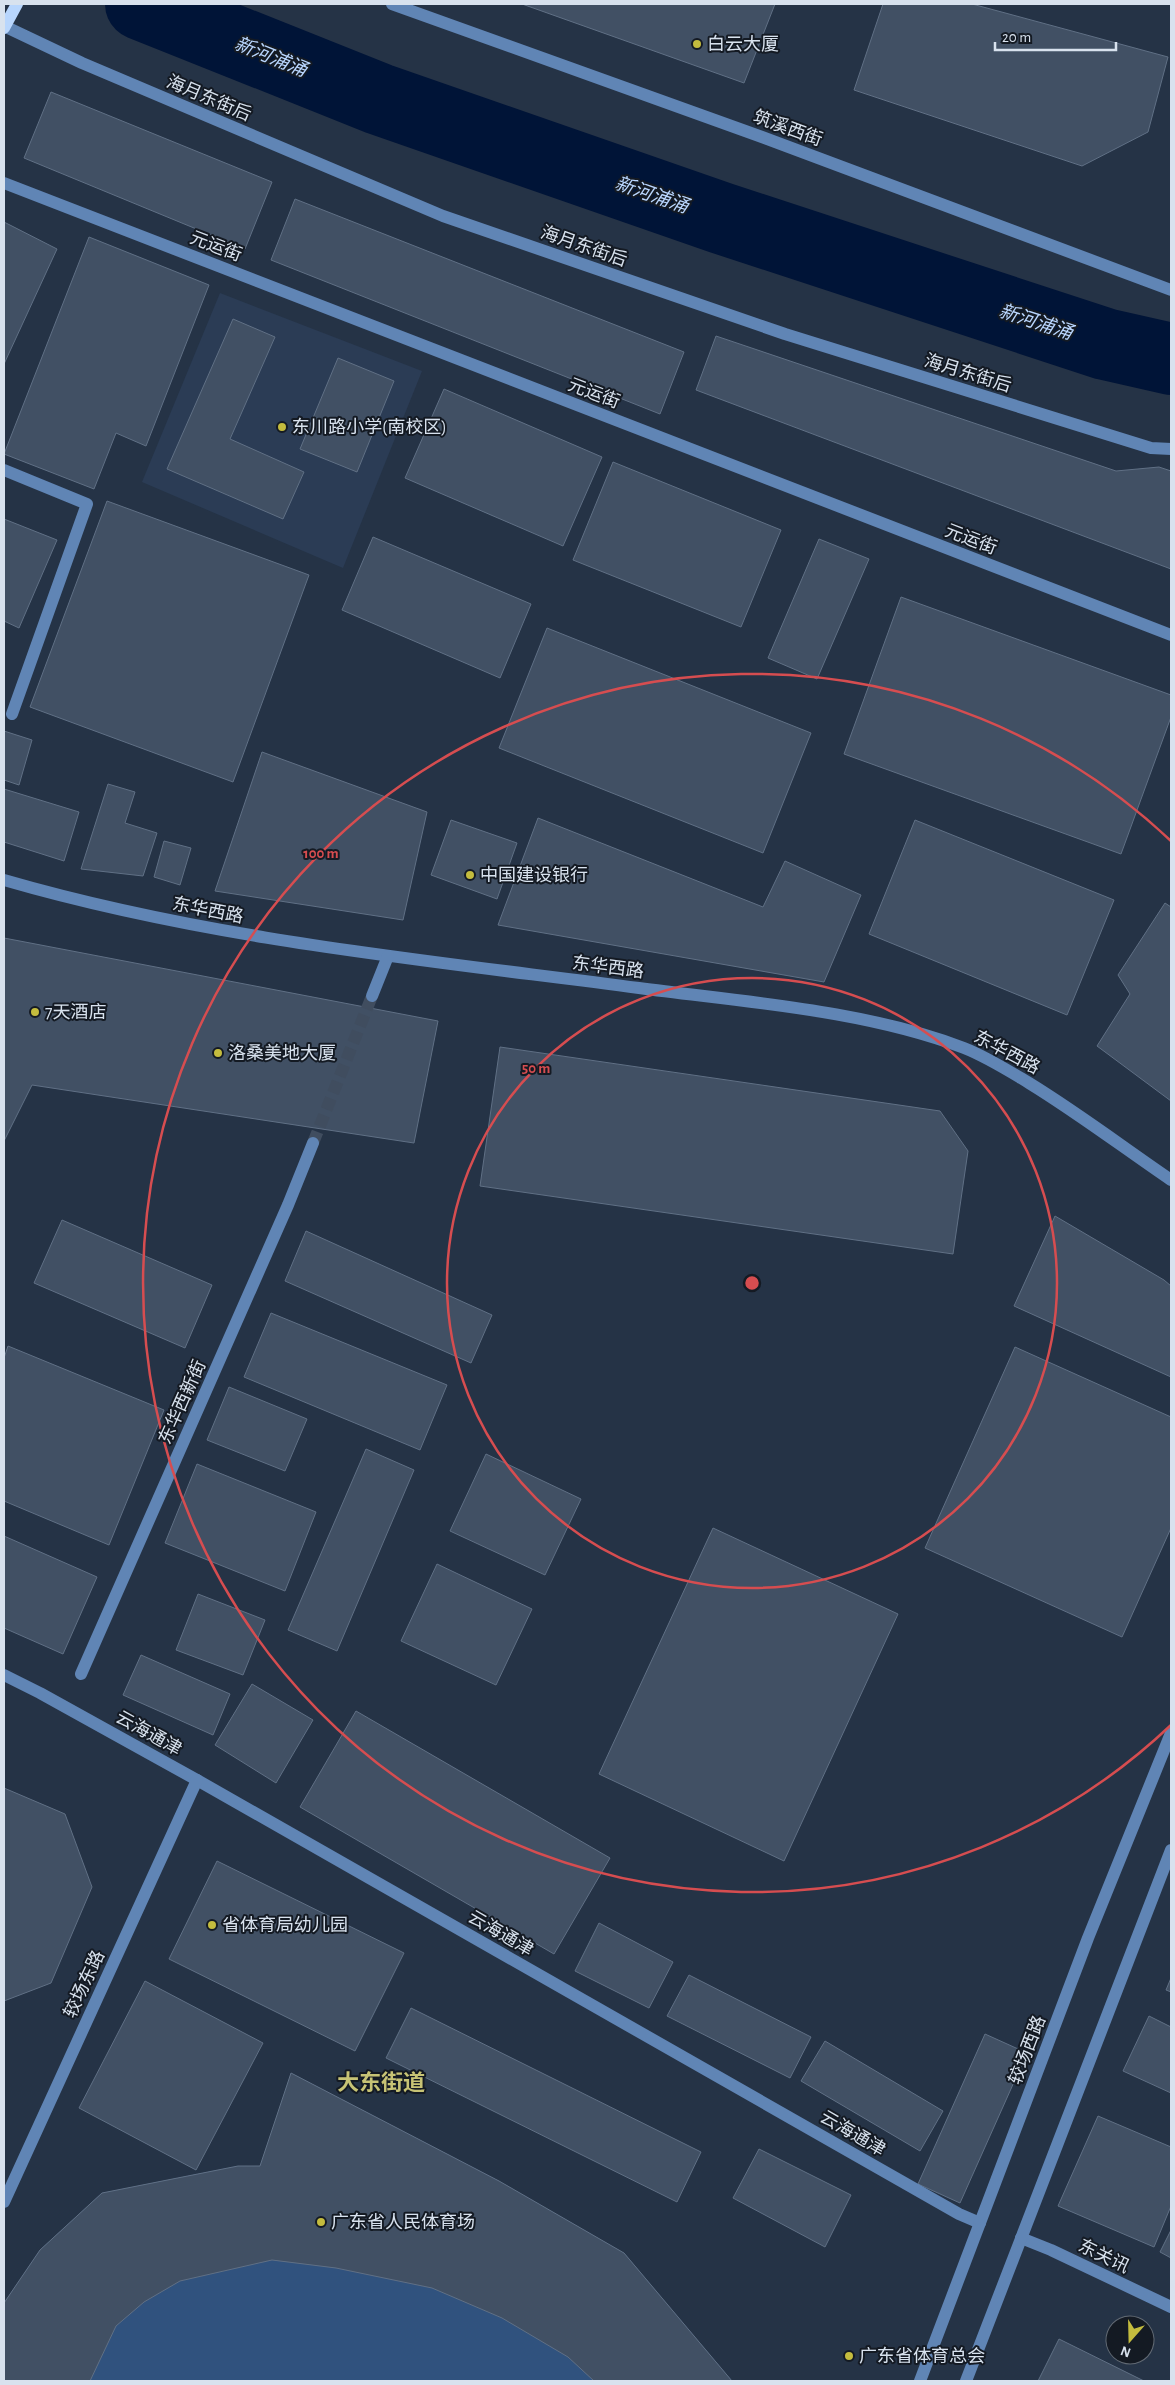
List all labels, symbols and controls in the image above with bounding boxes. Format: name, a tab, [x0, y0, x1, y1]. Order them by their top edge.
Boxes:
scale bar	[995, 20, 1116, 52]
text: 20 m	[1002, 30, 1031, 45]
water label: 新河浦涌	[232, 32, 312, 81]
place label: 白云大厦	[707, 34, 779, 54]
marker: 白云大厦	[691, 38, 703, 50]
street label: 海月东街后	[164, 71, 254, 125]
street label: 筑溪西街	[751, 106, 825, 150]
water label: 新河浦涌	[612, 172, 693, 217]
street label: 海月东街后	[538, 222, 630, 270]
street label: 元运街	[187, 227, 245, 265]
water label: 新河浦涌	[996, 300, 1077, 344]
street label: 海月东街后	[922, 350, 1014, 396]
street label: 元运街	[565, 374, 623, 412]
place label: 东川路小学(南校区)	[292, 417, 447, 437]
marker: 东川路小学(南校区)	[276, 421, 288, 433]
street label: 元运街	[942, 520, 1000, 558]
text: 100 m	[303, 846, 339, 861]
place label: 中国建设银行	[480, 865, 588, 885]
marker: 中国建设银行	[464, 869, 476, 881]
street label: 东华西路	[171, 893, 245, 927]
street label: 东华西路	[571, 953, 645, 981]
place label: 7天酒店	[45, 1002, 107, 1022]
marker: 7天酒店	[29, 1006, 41, 1018]
street label: 东华西路	[971, 1026, 1043, 1078]
place label: 洛桑美地大厦	[228, 1043, 336, 1063]
marker: 洛桑美地大厦	[212, 1047, 224, 1059]
text: 50 m	[522, 1061, 550, 1076]
centre of rings	[743, 1274, 761, 1292]
street label: 东华西新街	[155, 1357, 209, 1447]
street label: 云海通津	[113, 1707, 185, 1759]
street label: 云海通津	[465, 1906, 537, 1960]
place label: 省体育局幼儿园	[222, 1915, 348, 1935]
marker: 省体育局幼儿园	[206, 1919, 218, 1931]
street label: 较场东路	[60, 1947, 108, 2021]
street label: 较场西路	[1005, 2013, 1049, 2087]
district label: 大东街道	[337, 2071, 425, 2094]
street label: 云海通津	[817, 2106, 889, 2160]
place label: 广东省人民体育场	[331, 2212, 475, 2232]
marker: 广东省人民体育场	[315, 2216, 327, 2228]
street label: 东关讯	[1075, 2235, 1133, 2277]
north arrow	[1105, 2315, 1155, 2365]
text: N	[1119, 2343, 1133, 2360]
place label: 广东省体育总会	[859, 2346, 985, 2366]
marker: 广东省体育总会	[843, 2350, 855, 2362]

